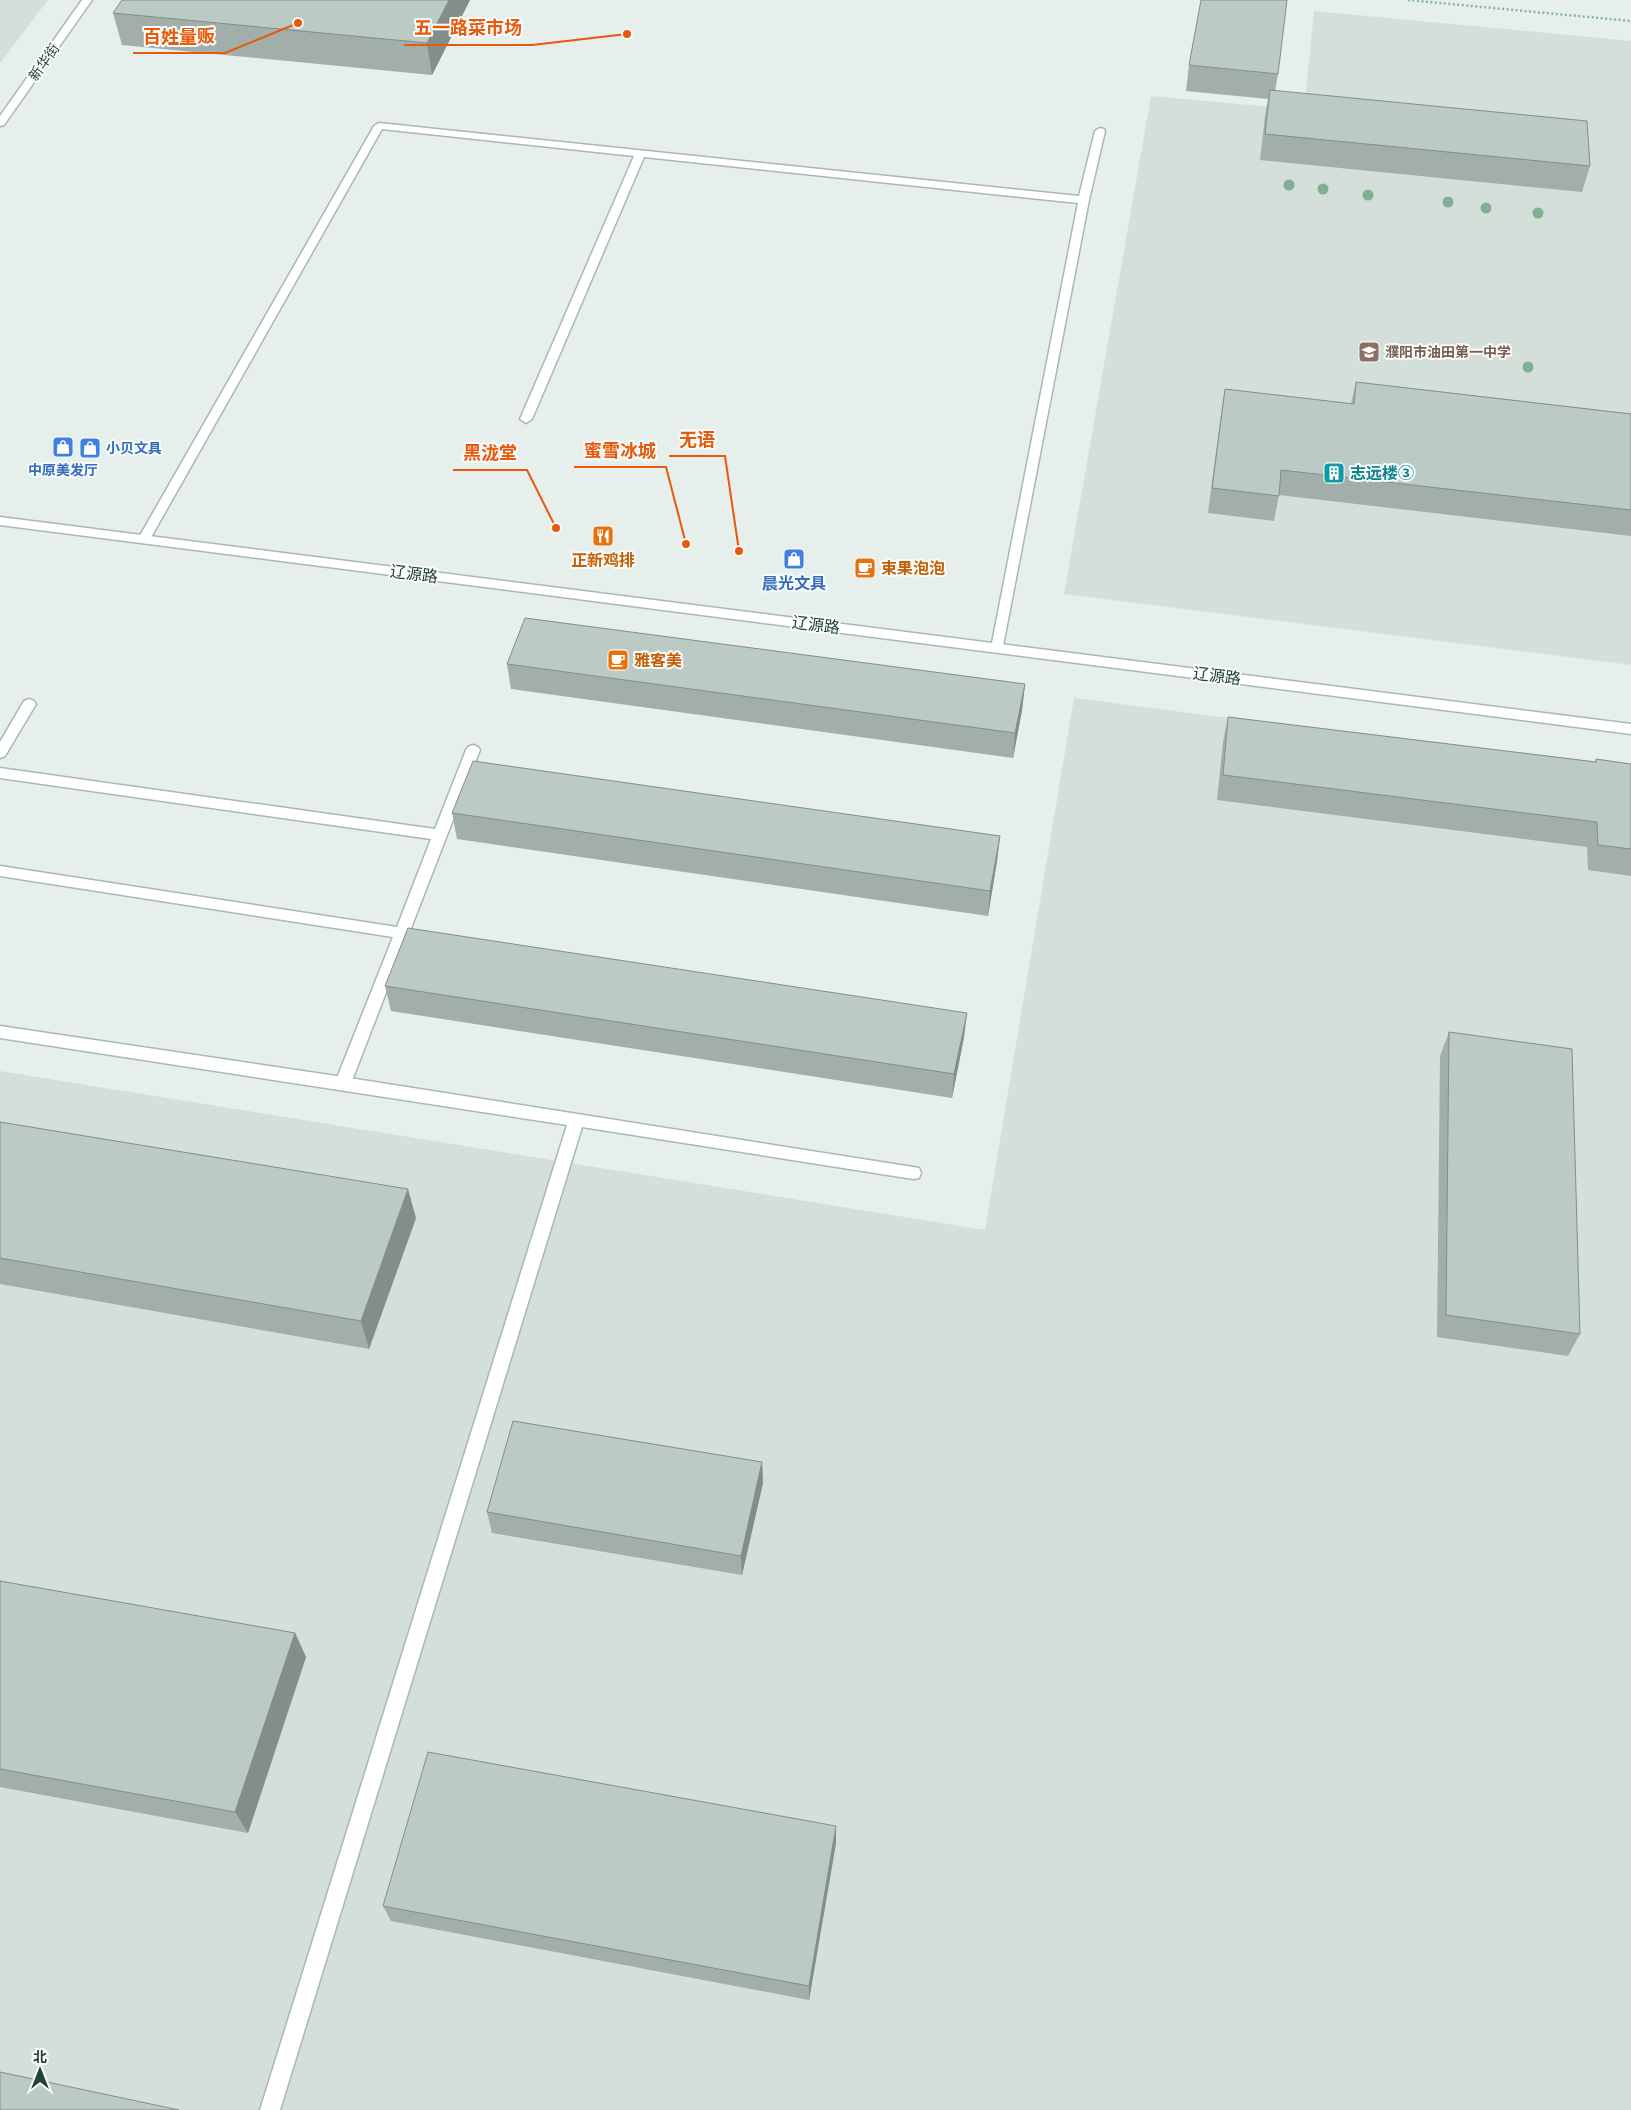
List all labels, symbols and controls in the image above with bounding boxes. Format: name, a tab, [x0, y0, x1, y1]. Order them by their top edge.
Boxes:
callout: 五一路菜市场	[404, 12, 532, 45]
text: 五一路菜市场	[414, 18, 522, 38]
callout: 百姓量贩	[133, 20, 225, 53]
text: 百姓量贩	[143, 27, 215, 47]
street label: 新华街	[25, 40, 63, 84]
school or university icon: 濮阳市油田第一中学	[1357, 340, 1381, 364]
place label: 濮阳市油田第一中学	[1385, 344, 1511, 360]
callout: 无语	[669, 423, 725, 456]
text: 无语	[679, 430, 715, 450]
callout: 蜜雪冰城	[574, 434, 666, 467]
shop icon: 中原美发厅	[51, 435, 75, 459]
shop icon: 小贝文具	[78, 436, 102, 460]
callout: 黑泷堂	[453, 437, 527, 470]
place label: 小贝文具	[106, 440, 162, 456]
text: 蜜雪冰城	[584, 441, 656, 461]
text: 黑泷堂	[463, 443, 517, 463]
building icon: 志远楼③	[1322, 461, 1346, 485]
place label: 中原美发厅	[28, 462, 98, 478]
place label: 志远楼③	[1350, 465, 1414, 482]
restaurant icon: 正新鸡排	[591, 524, 615, 548]
shop icon: 晨光文具	[782, 547, 806, 571]
place label: 正新鸡排	[571, 552, 635, 569]
cafe icon: 束果泡泡	[853, 556, 877, 580]
place label: 束果泡泡	[881, 560, 945, 577]
street label: 辽源路	[389, 563, 439, 585]
place label: 晨光文具	[762, 575, 826, 592]
street label: 辽源路	[791, 614, 841, 636]
cafe icon: 雅客美	[606, 648, 630, 672]
place label: 雅客美	[634, 652, 682, 669]
street label: 辽源路	[1192, 665, 1242, 687]
north arrow	[15, 2045, 65, 2095]
text: 北	[33, 2049, 47, 2065]

